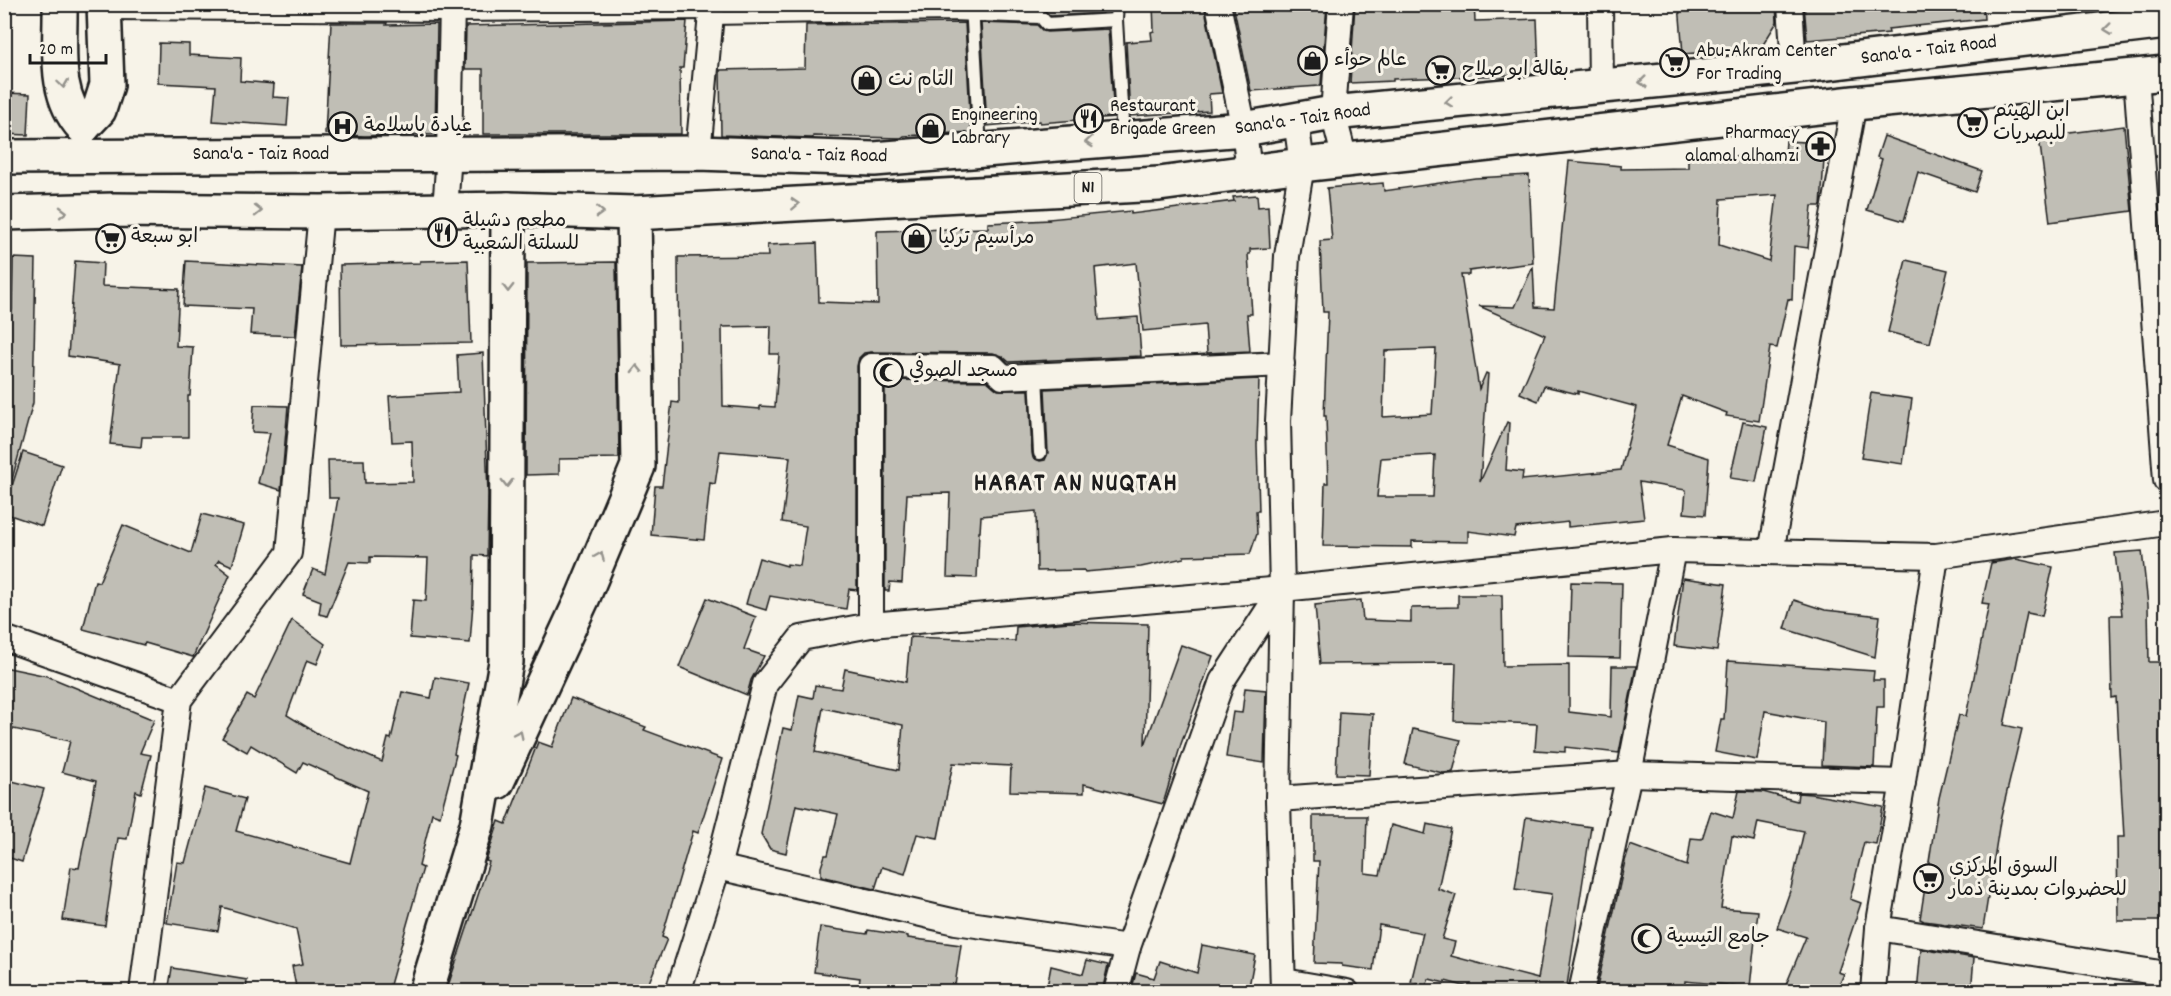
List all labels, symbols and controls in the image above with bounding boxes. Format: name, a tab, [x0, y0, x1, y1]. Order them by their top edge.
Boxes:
one-way arrow	[2104, 23, 2113, 35]
scale bar	[30, 27, 106, 65]
street label: Sana'a - Taiz Road	[1859, 29, 1999, 73]
text: 20 m	[39, 38, 73, 63]
place label: Abu-Akram Center For Trading	[1696, 38, 1837, 89]
shop icon: عالم حوأء	[1297, 45, 1329, 77]
place label: عالم حوأء	[1334, 47, 1407, 75]
supermarket icon: Abu-Akram Center For Trading	[1659, 47, 1691, 79]
supermarket icon: بقالة ابو صلاح	[1425, 55, 1457, 87]
place label: بقالة ابو صلاح	[1462, 57, 1569, 85]
shop icon: التام نت	[851, 65, 883, 97]
place label: التام نت	[888, 67, 954, 95]
one-way arrow	[1639, 75, 1648, 88]
one-way arrow	[56, 79, 68, 88]
place label: Restaurant Brigade Green	[1110, 93, 1216, 144]
one-way arrow	[1445, 95, 1454, 107]
street label: Sana'a - Taiz Road	[1233, 97, 1373, 143]
place label: ابن الهيثم للبصريات	[1993, 98, 2070, 149]
place label: Engineering Labrary	[951, 102, 1038, 153]
restaurant icon: Restaurant Brigade Green	[1073, 103, 1105, 135]
supermarket icon: ابن الهيثم للبصريات	[1956, 107, 1988, 139]
hospital icon: عيادة باسلامة	[327, 111, 359, 143]
shop icon: Engineering Labrary	[914, 112, 946, 144]
place label: عيادة باسلامة	[364, 113, 472, 141]
place label: Pharmacy alamal alhamzi	[1685, 120, 1800, 171]
pharmacy icon: Pharmacy alamal alhamzi	[1804, 130, 1836, 162]
one-way arrow	[1084, 135, 1093, 148]
street label: Sana'a - Taiz Road	[193, 141, 329, 169]
street label: Sana'a - Taiz Road	[750, 141, 888, 171]
road number: N1	[1074, 173, 1102, 203]
one-way arrow	[790, 198, 799, 211]
one-way arrow	[58, 205, 67, 218]
one-way arrow	[253, 205, 262, 217]
one-way arrow	[595, 206, 604, 219]
place label: مطعم دشيلة للسلتة الشعبية	[463, 208, 579, 259]
restaurant icon: مطعم دشيلة للسلتة الشعبية	[426, 217, 458, 249]
supermarket icon: ابو سبعة	[94, 222, 126, 254]
shop icon: مرأسيم تركيا	[901, 223, 933, 255]
place label: ابو سبعة	[131, 224, 198, 252]
place label: مرأسيم تركيا	[938, 225, 1034, 253]
one-way arrow	[502, 284, 514, 293]
mosque icon: مسجد الصوفي	[872, 356, 904, 388]
place label: مسجد الصوفي	[909, 356, 1018, 386]
one-way arrow	[630, 365, 643, 374]
district label: HARAT AN NUQTAH	[974, 466, 1178, 503]
one-way arrow	[501, 479, 513, 488]
one-way arrow	[593, 552, 605, 563]
one-way arrow	[512, 729, 524, 740]
place label: السوق المركزي للحضروات بمدينة ذمار	[1947, 854, 2127, 905]
supermarket icon: السوق المركزي للحضروات بمدينة ذمار	[1912, 863, 1944, 895]
mosque icon: جامع التيسية	[1630, 922, 1662, 954]
place label: جامع التيسية	[1667, 924, 1770, 952]

